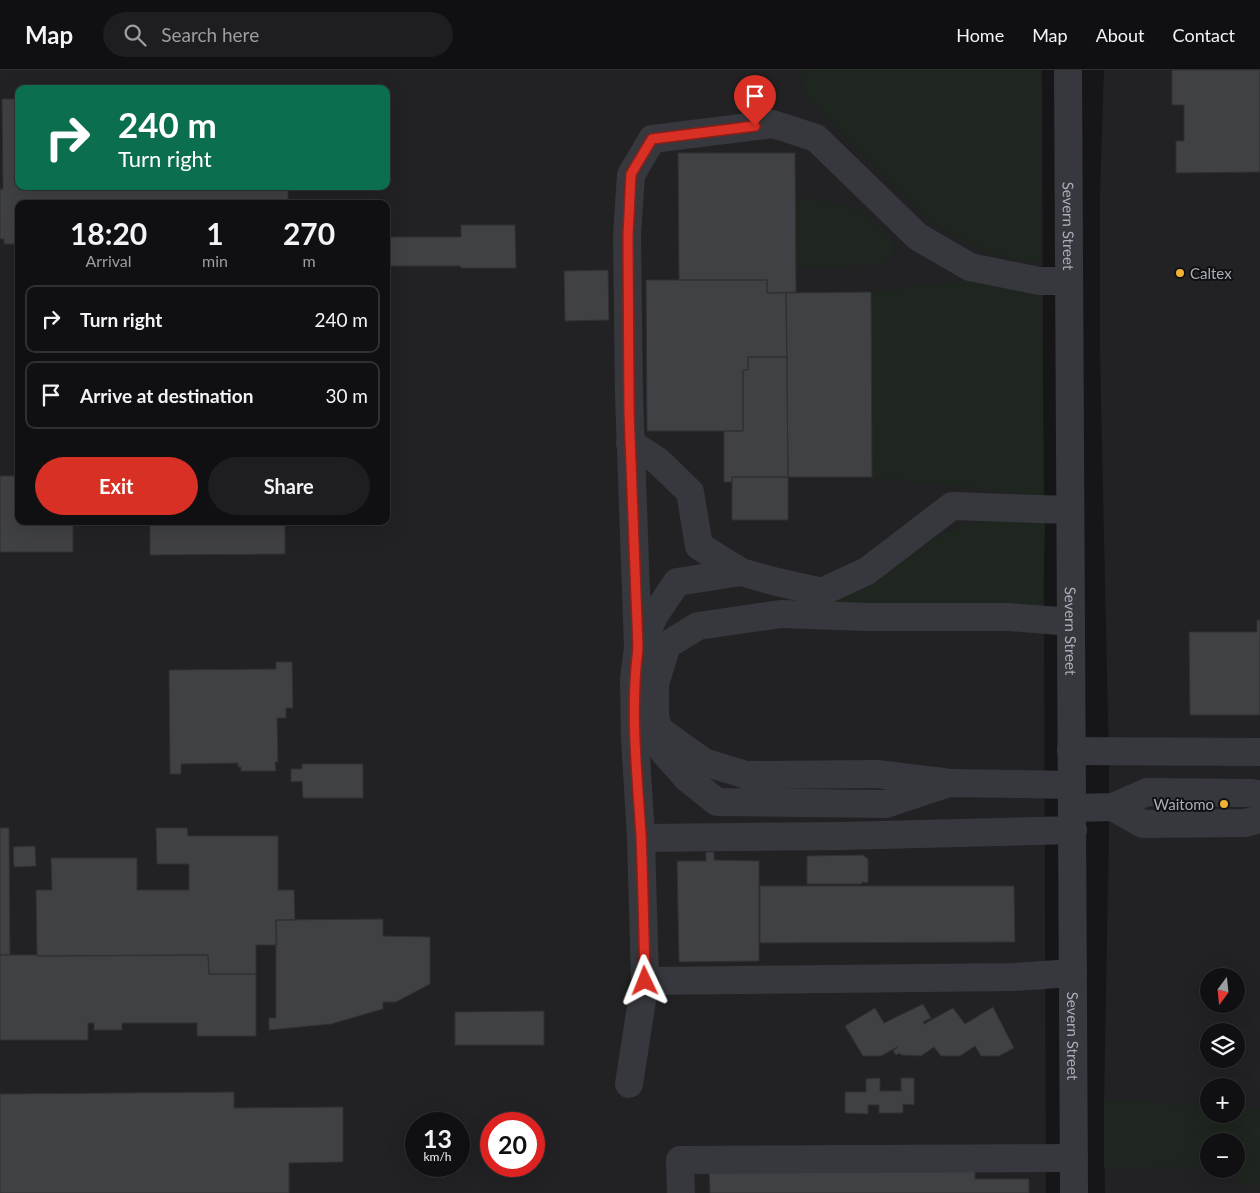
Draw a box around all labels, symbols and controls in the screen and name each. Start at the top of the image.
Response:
search box [103,12,453,57]
text: Map [25,20,73,49]
icon: search [121,21,149,49]
text: Search here [161,23,259,46]
text: Home [956,24,1004,46]
text: Map [1032,24,1068,46]
text: About [1096,24,1145,46]
text: Contact [1173,24,1235,46]
pin [734,75,776,126]
icon: arrive [741,82,769,110]
text: 240 m [118,103,217,145]
icon: right [35,105,100,170]
text: Turn right [118,145,212,172]
street label: Severn Street [1060,182,1078,271]
text: 18:20 [70,215,147,251]
text: 1 [206,215,224,251]
text: 270 [283,215,335,251]
text: Arrival [85,251,132,270]
text: min [202,251,228,270]
text: m [302,251,316,270]
place label: Caltex [1190,264,1232,282]
marker: Caltex [1174,267,1186,279]
icon: right [37,305,65,333]
text: Turn right [80,308,162,331]
text: 240 m [314,308,368,331]
icon: arrive [37,381,65,409]
text: Arrive at destination [80,384,253,407]
text: 30 m [325,384,368,407]
button: Exit [35,457,198,515]
button: Share [208,457,370,515]
street label: Severn Street [1062,587,1080,676]
place label: Waitomo [1154,795,1214,813]
marker: Waitomo [1218,798,1230,810]
position arrow [618,954,670,1006]
north arrow [1200,968,1245,1012]
map controls [1200,968,1245,1178]
street label: Severn Street [1064,992,1082,1081]
button: layers [1200,1023,1245,1068]
button: + [1200,1078,1245,1123]
speed limit sign: 20 [480,1112,545,1177]
text: 13 [423,1123,452,1153]
button: − [1200,1133,1245,1178]
text: km/h [423,1149,452,1164]

